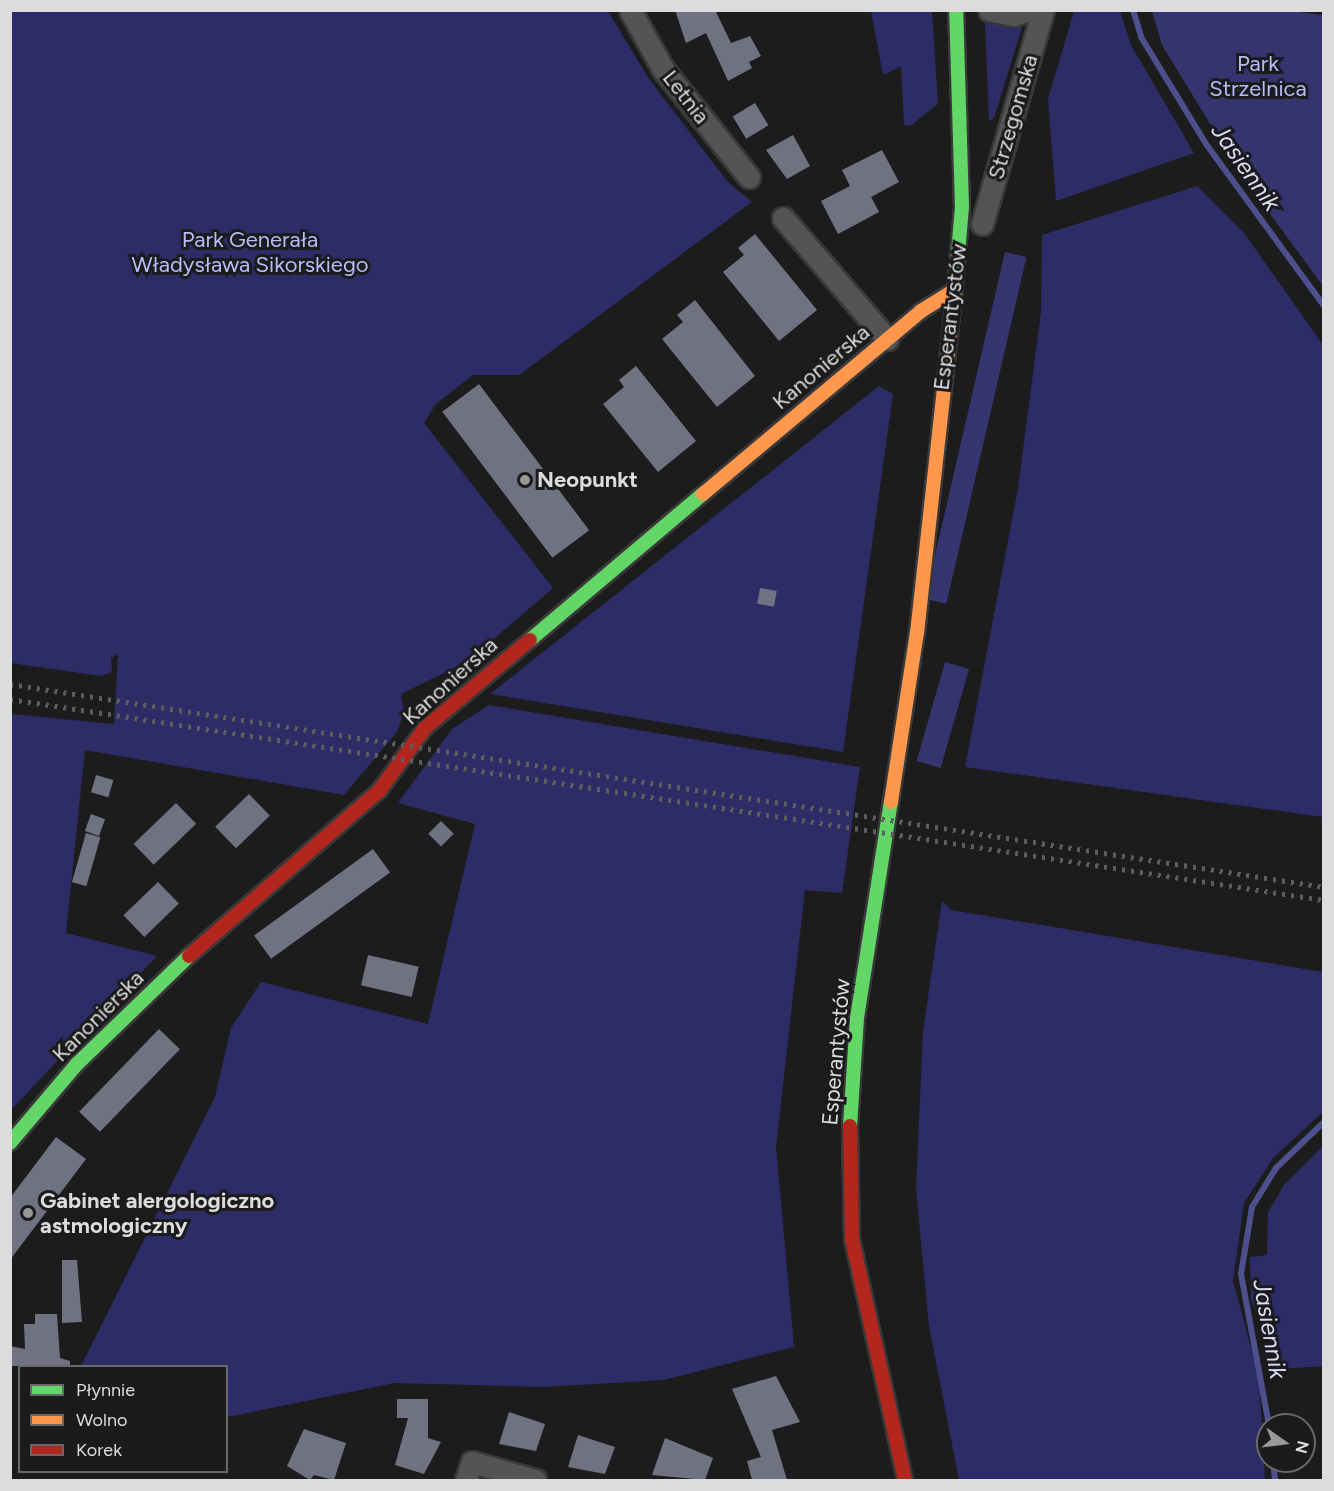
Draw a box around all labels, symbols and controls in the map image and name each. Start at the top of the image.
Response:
park label: Park Strzelnica [1209,50,1307,101]
street label: Strzegomska [983,52,1043,182]
street label: Letnia [657,65,715,129]
water label: Jasiennik [1205,118,1287,216]
park label: Park Generała Władysława Sikorskiego [131,226,369,278]
street label: Esperantystów [928,242,972,392]
street label: Kanonierska [767,319,875,415]
place label: Neopunkt [537,467,638,493]
marker: Neopunkt [518,473,532,487]
street label: Kanonierska [397,632,503,730]
street label: Kanonierska [47,965,149,1067]
street label: Esperantystów [816,977,856,1127]
place label: Gabinet alergologiczno astmologiczny [40,1187,274,1238]
marker: Gabinet alergologiczno astmologiczny [21,1206,35,1220]
water label: Jasiennik [1247,1277,1293,1381]
legend [18,1365,228,1473]
text: Płynnie [76,1379,135,1401]
text: Wolno [76,1409,127,1431]
north arrow [1256,1413,1316,1473]
text: Korek [76,1439,122,1461]
text: N [1291,1439,1313,1455]

